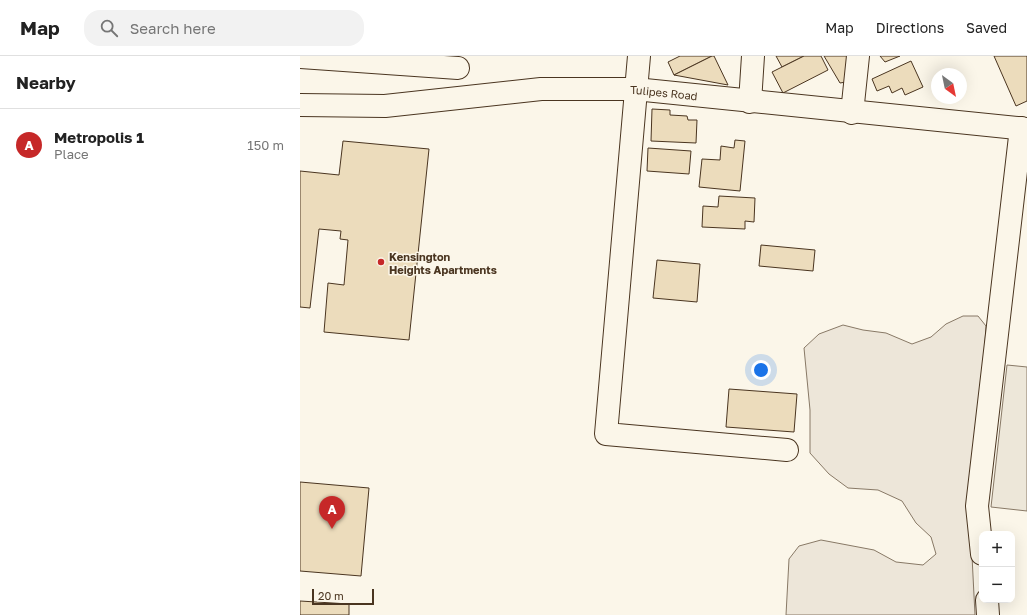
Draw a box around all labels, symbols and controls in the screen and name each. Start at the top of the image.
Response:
search box [84,10,364,46]
text: Map [20,16,60,39]
icon: search [98,17,120,39]
text: Search here [130,19,216,37]
text: Map [825,19,854,36]
text: Directions [876,19,944,36]
text: Saved [966,19,1007,36]
north arrow [931,68,967,104]
text: Nearby [16,72,76,93]
street label: Tulipes Road [630,83,698,102]
text: Metropolis 1 [54,128,144,146]
text: A [24,137,34,153]
text: 150 m [247,137,284,153]
text: Place [54,146,89,162]
place label: Kensington Heights Apartments [389,250,497,276]
marker: Kensington Heights Apartments [376,257,386,267]
your location [751,360,771,380]
pin: A [319,496,345,529]
map controls [979,531,1015,603]
button: + [979,531,1015,567]
button: − [979,567,1015,603]
scale bar [312,587,374,606]
text: 20 m [318,589,344,602]

